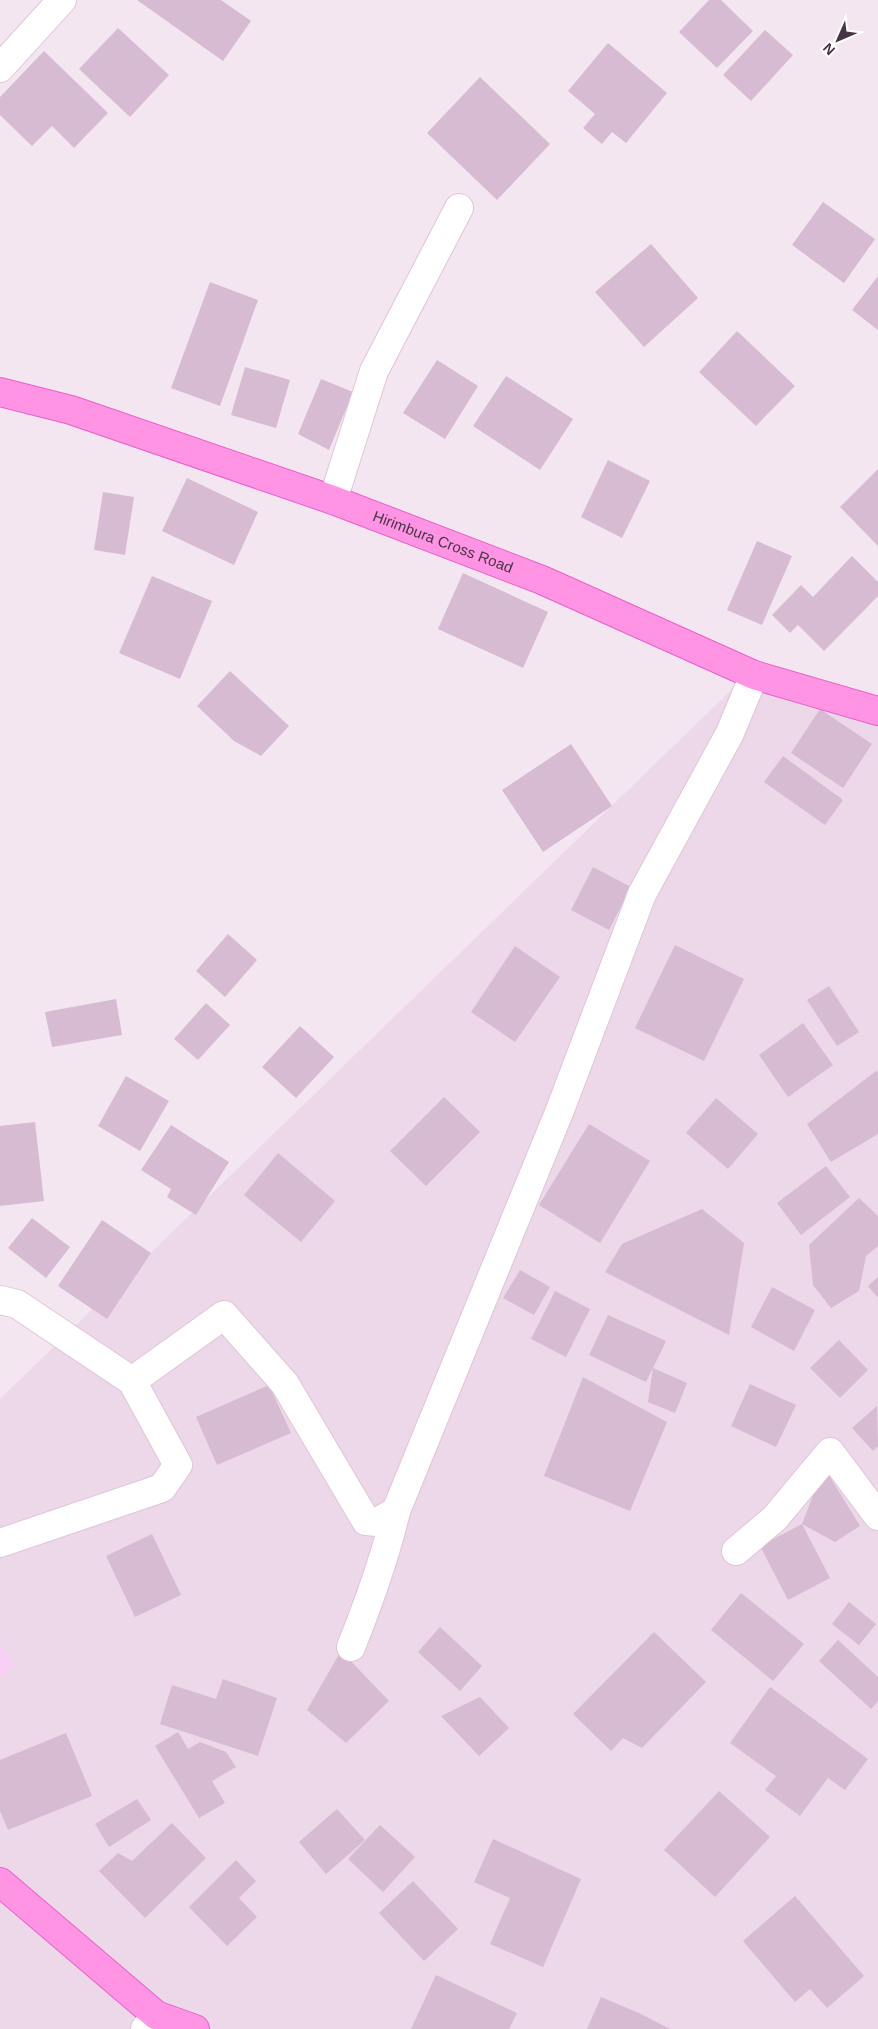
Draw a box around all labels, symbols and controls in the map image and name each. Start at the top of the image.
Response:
north arrow [813,15,863,65]
text: N [820,40,838,58]
street label: Hirimbura Cross Road [371,507,515,576]

